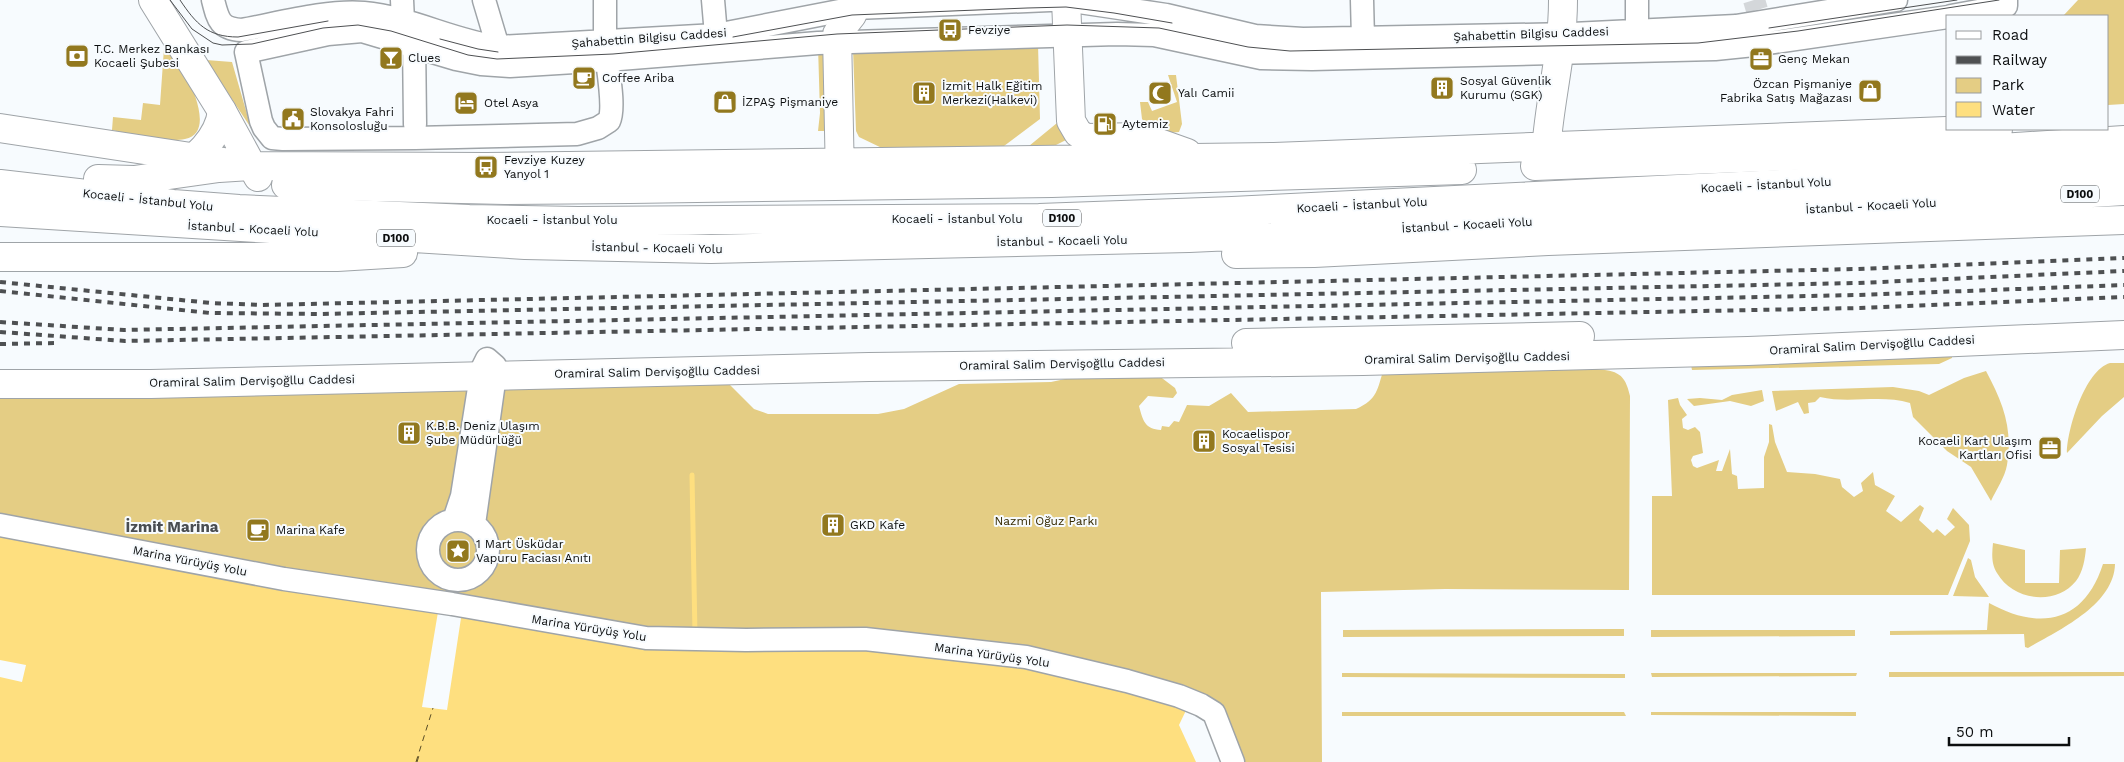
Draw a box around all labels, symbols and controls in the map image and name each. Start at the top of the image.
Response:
legend [1946,15,2109,130]
bus stop icon: Fevziye [937,17,963,43]
place label: Fevziye [968,23,1010,37]
street label: Şahabettin Bilgisu Caddesi [1453,24,1609,44]
street label: Şahabettin Bilgisu Caddesi [571,26,727,50]
text: Road [1992,26,2029,44]
place label: T.C. Merkez Bankası Kocaeli Şubesi [94,42,209,70]
bank icon: T.C. Merkez Bankası Kocaeli Şubesi [64,43,90,69]
bar icon: Clues [378,45,404,71]
office icon: Genç Mekan [1748,46,1774,72]
place label: Clues [408,51,441,65]
text: Railway [1992,51,2047,69]
place label: Genç Mekan [1778,52,1850,66]
cafe icon: Coffee Ariba [571,65,597,91]
place label: Coffee Ariba [602,71,675,85]
place label: Sosyal Güvenlik Kurumu (SGK) [1460,74,1552,102]
building icon: Sosyal Güvenlik Kurumu (SGK) [1429,75,1455,101]
text: Park [1992,76,2025,94]
place label: Özcan Pişmaniye Fabrika Satış Mağazası [1720,77,1852,105]
shop icon: Özcan Pişmaniye Fabrika Satış Mağazası [1857,78,1883,104]
place label: İzmit Halk Eğitim Merkezi(Halkevi) [942,79,1042,107]
building icon: İzmit Halk Eğitim Merkezi(Halkevi) [911,80,937,106]
mosque icon: Yalı Camii [1147,80,1173,106]
place label: Yalı Camii [1178,86,1234,100]
shop icon: İZPAŞ Pişmaniye [712,89,738,115]
hotel icon: Otel Asya [453,90,479,116]
place label: İZPAŞ Pişmaniye [742,95,838,109]
place label: Otel Asya [484,96,539,110]
text: Water [1992,101,2035,119]
place label: Slovakya Fahri Konsolosluğu [310,105,394,133]
public building icon: Slovakya Fahri Konsolosluğu [280,106,306,132]
fuel station icon: Aytemiz [1092,111,1118,137]
place label: Aytemiz [1122,117,1169,131]
place label: Fevziye Kuzey Yanyol 1 [504,153,585,181]
bus stop icon: Fevziye Kuzey Yanyol 1 [473,154,499,180]
street label: Kocaeli - İstanbul Yolu [1700,175,1832,195]
road number: D100 [2061,185,2099,202]
street label: Kocaeli - İstanbul Yolu [82,186,214,214]
street label: Kocaeli - İstanbul Yolu [1296,195,1428,215]
street label: İstanbul - Kocaeli Yolu [1805,196,1937,216]
road number: D100 [1043,210,1081,227]
street label: Kocaeli - İstanbul Yolu [891,212,1023,226]
street label: Kocaeli - İstanbul Yolu [486,213,618,227]
street label: İstanbul - Kocaeli Yolu [1401,215,1533,235]
street label: İstanbul - Kocaeli Yolu [187,219,319,239]
road number: D100 [377,230,415,247]
street label: İstanbul - Kocaeli Yolu [996,233,1128,249]
street label: İstanbul - Kocaeli Yolu [591,240,723,256]
street label: Oramiral Salim Dervişoğllu Caddesi [1769,333,1975,357]
street label: Oramiral Salim Dervişoğllu Caddesi [1364,349,1570,367]
street label: Oramiral Salim Dervişoğllu Caddesi [959,355,1165,373]
street label: Oramiral Salim Dervişoğllu Caddesi [554,363,760,381]
street label: Oramiral Salim Dervişoğllu Caddesi [149,372,355,390]
place label: K.B.B. Deniz Ulaşım Şube Müdürlüğü [426,419,540,447]
building icon: K.B.B. Deniz Ulaşım Şube Müdürlüğü [396,420,422,446]
place label: Kocaelispor Sosyal Tesisi [1222,427,1295,455]
building icon: Kocaelispor Sosyal Tesisi [1191,428,1217,454]
place label: Kocaeli Kart Ulaşım Kartları Ofisi [1918,434,2032,462]
office icon: Kocaeli Kart Ulaşım Kartları Ofisi [2037,435,2063,461]
building icon: GKD Kafe [820,512,846,538]
park label: Nazmi Oğuz Parkı [995,514,1097,528]
cafe icon: Marina Kafe [245,517,271,543]
district label: İzmit Marina [126,518,219,536]
place label: GKD Kafe [850,518,905,532]
place label: Marina Kafe [276,523,345,537]
place label: 1 Mart Üsküdar Vapuru Faciası Anıtı [476,537,591,565]
place icon: 1 Mart Üsküdar Vapuru Faciası Anıtı [445,538,471,564]
street label: Marina Yürüyüş Yolu [132,543,248,579]
street label: Marina Yürüyüş Yolu [530,612,648,644]
street label: Marina Yürüyüş Yolu [933,640,1051,670]
scale bar [1949,714,2069,746]
text: 50 m [1956,723,1993,741]

